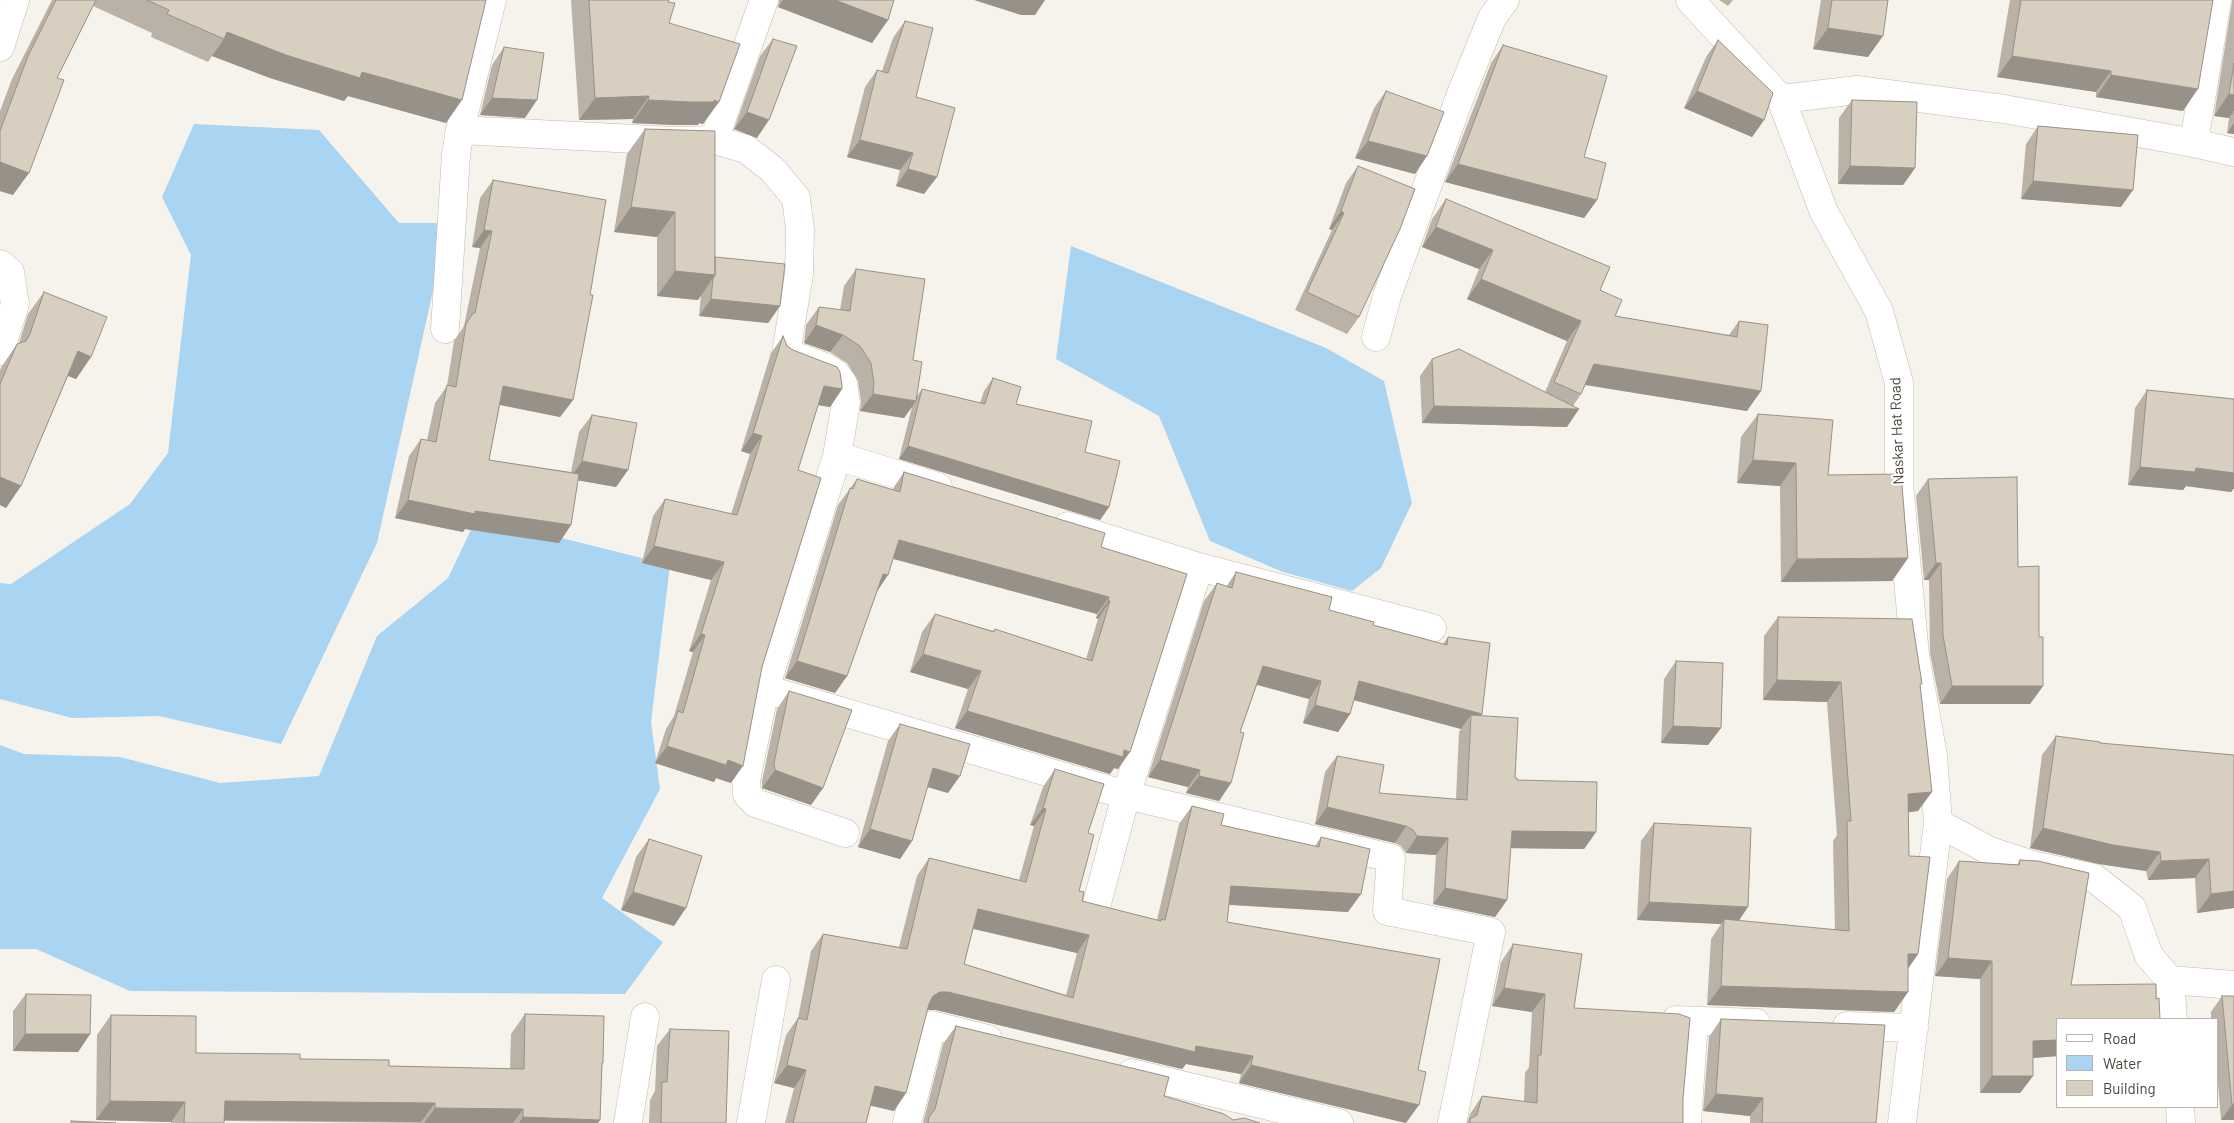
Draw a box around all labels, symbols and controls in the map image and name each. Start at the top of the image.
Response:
street label: Naskar Hat Road [1886,377,1908,485]
legend [2056,1018,2219,1108]
text: Road [2103,1029,2136,1047]
text: Water [2103,1054,2142,1072]
text: Building [2103,1079,2156,1097]

